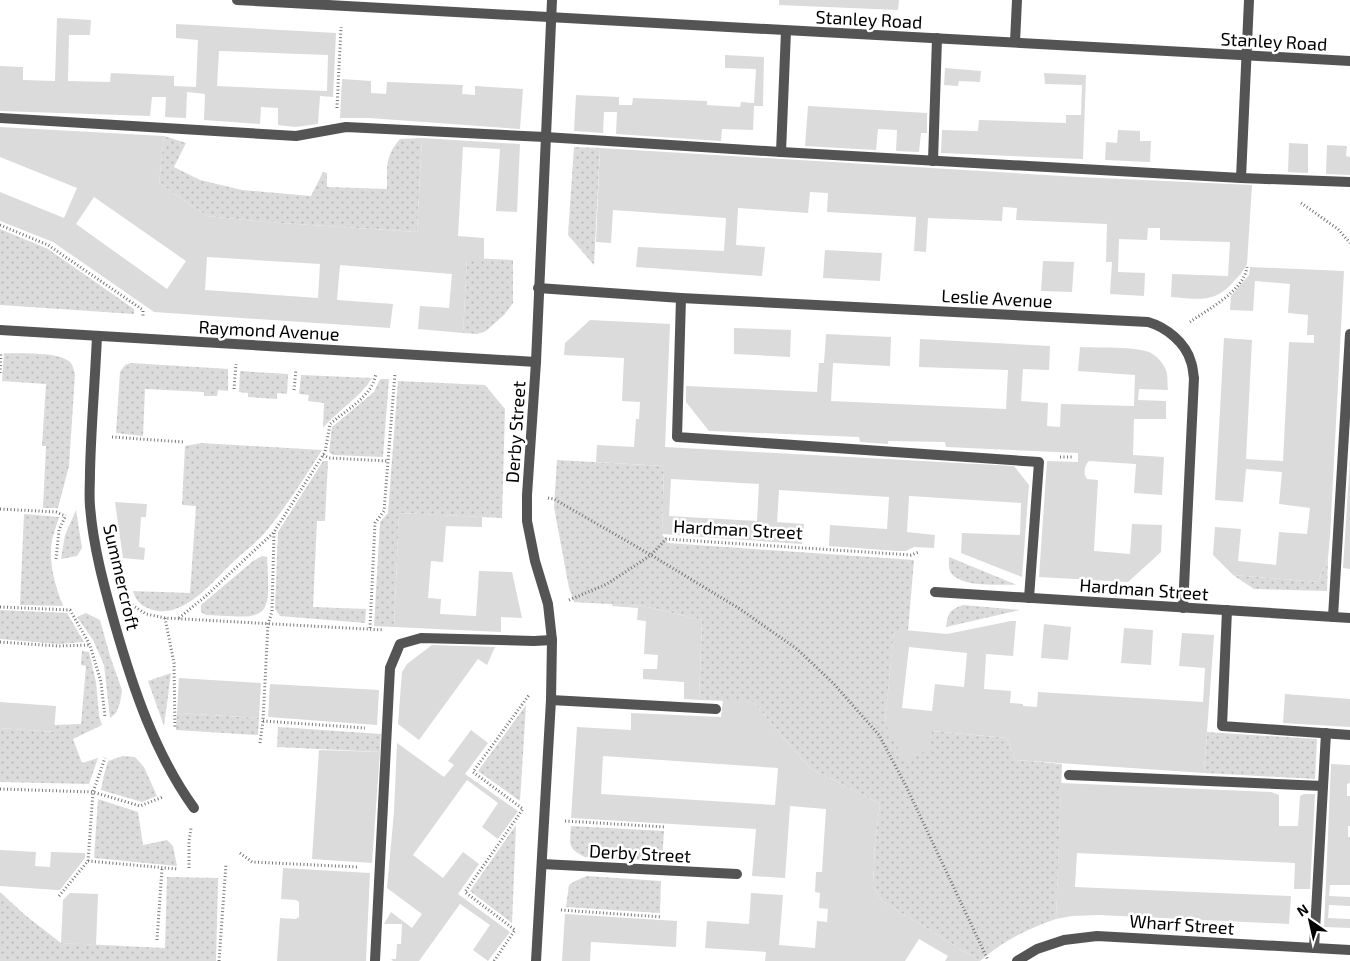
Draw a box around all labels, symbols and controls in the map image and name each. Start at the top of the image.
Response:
street label: Stanley Road [815,5,923,33]
street label: Stanley Road [1220,27,1328,55]
street label: Leslie Avenue [941,284,1053,312]
street label: Raymond Avenue [198,315,340,345]
street label: Derby Street [500,380,530,484]
street label: Hardman Street [673,515,803,543]
street label: Summercroft [99,522,145,632]
street label: Hardman Street [1079,574,1209,604]
street label: Derby Street [588,839,692,867]
north arrow [1285,896,1335,946]
text: N [1294,900,1311,920]
street label: Wharf Street [1129,909,1235,939]

